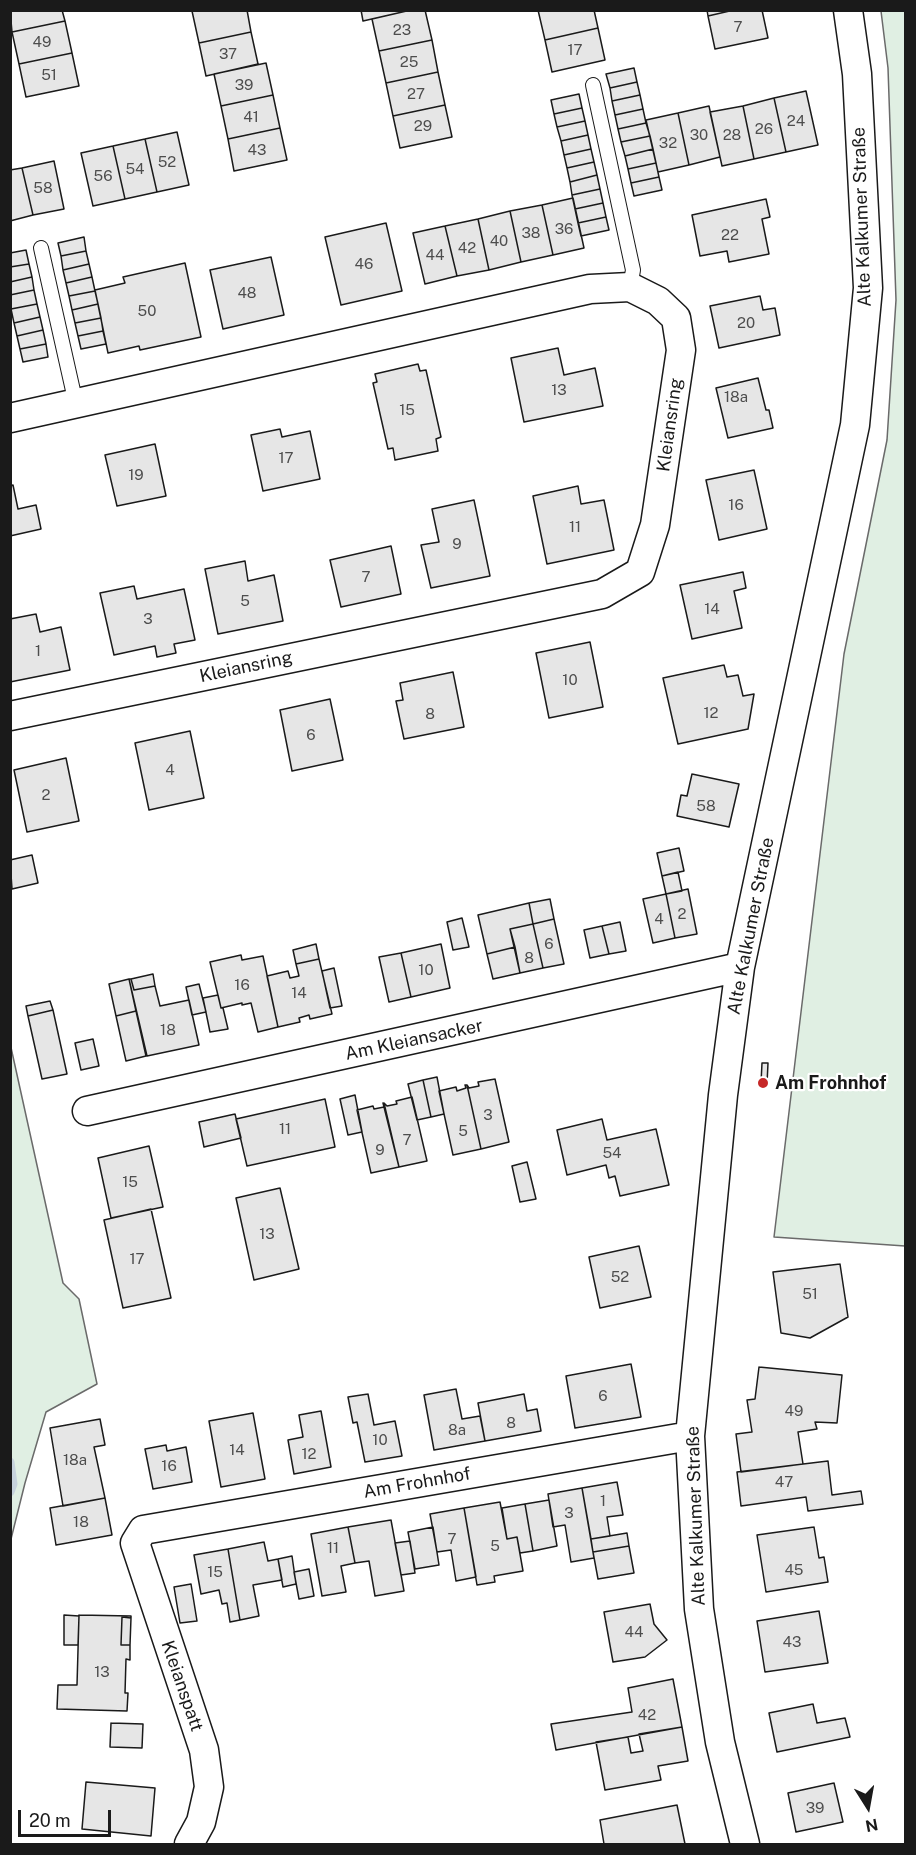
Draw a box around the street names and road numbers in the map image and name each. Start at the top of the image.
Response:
street label: Alte Kalkumer Straße [848,127,876,307]
street label: Kleiansring [653,377,687,473]
street label: Kleiansring [198,647,294,687]
street label: Alte Kalkumer Straße [723,836,779,1016]
street label: Am Kleiansacker [343,1015,485,1065]
street label: Alte Kalkumer Straße [682,1426,710,1606]
street label: Am Frohnhof [362,1463,472,1503]
street label: Kleianspatt [156,1638,208,1734]

